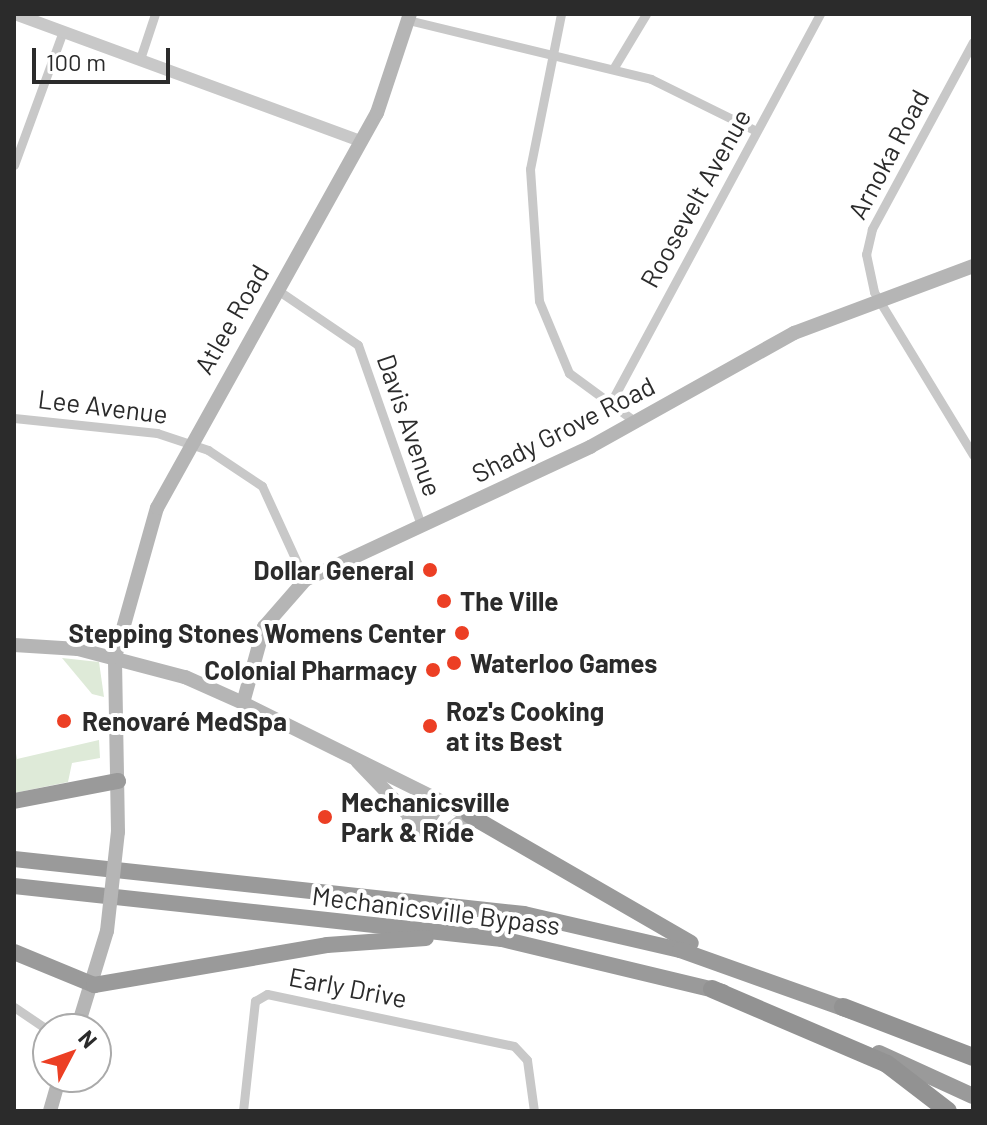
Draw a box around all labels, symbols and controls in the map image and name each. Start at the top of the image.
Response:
scale bar [36,32,174,82]
text: 100 m [46,47,106,76]
street label: Arnoka Road [841,84,935,224]
street label: Roosevelt Avenue [633,103,757,293]
street label: Atlee Road [187,259,275,379]
street label: Davis Avenue [371,350,449,500]
street label: Shady Grove Road [466,369,660,489]
street label: Lee Avenue [36,383,170,429]
place label: Dollar General [254,554,414,586]
marker: Dollar General [421,561,439,579]
place label: The Ville [460,585,558,617]
marker: The Ville [435,592,453,610]
place label: Stepping Stones Womens Center [69,617,446,649]
marker: Stepping Stones Womens Center [453,624,471,642]
place label: Waterloo Games [470,647,657,679]
place label: Colonial Pharmacy [204,654,417,686]
marker: Waterloo Games [445,654,463,672]
marker: Colonial Pharmacy [424,661,442,679]
place label: Roz's Cooking at its Best [446,695,604,756]
place label: Renovaré MedSpa [82,705,287,737]
marker: Renovaré MedSpa [53,710,75,732]
marker: Roz's Cooking at its Best [421,717,439,735]
place label: Mechanicsville Park & Ride [341,786,510,848]
marker: Mechanicsville Park & Ride [316,808,334,826]
street label: Mechanicsville Bypass [310,879,562,941]
street label: Early Drive [286,960,410,1014]
north arrow [32,1013,112,1093]
text: N [74,1025,103,1053]

